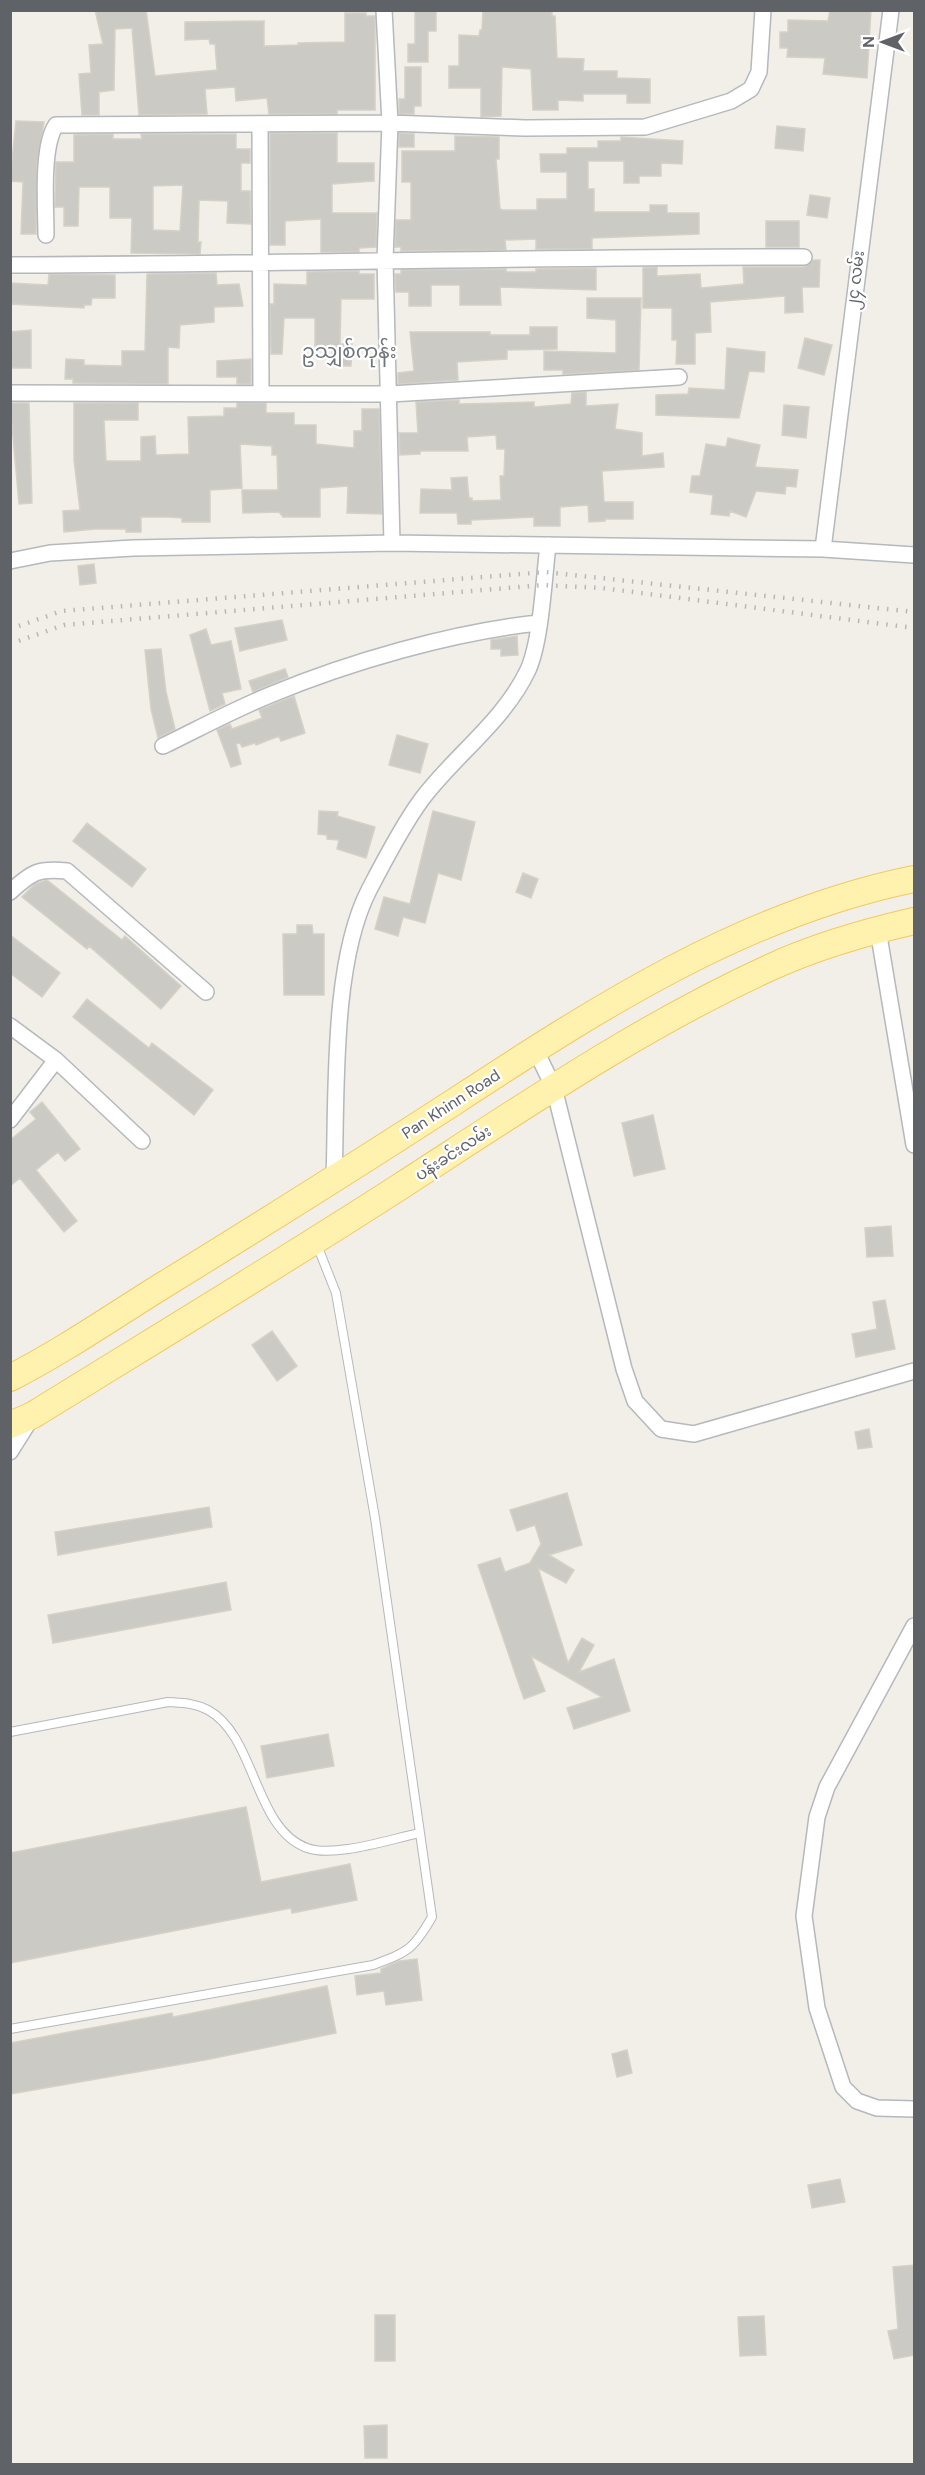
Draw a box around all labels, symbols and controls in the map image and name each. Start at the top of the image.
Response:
north arrow [853,12,913,72]
text: N [858,36,879,48]
street label: ၂၄ လမ်း [840,249,872,311]
district label: ဥသျှစ်ကုန်း [301,337,397,368]
street label: Pan Khinn Road [398,1064,504,1144]
street label: ပန်းခင်းလမ်း [410,1120,497,1188]

